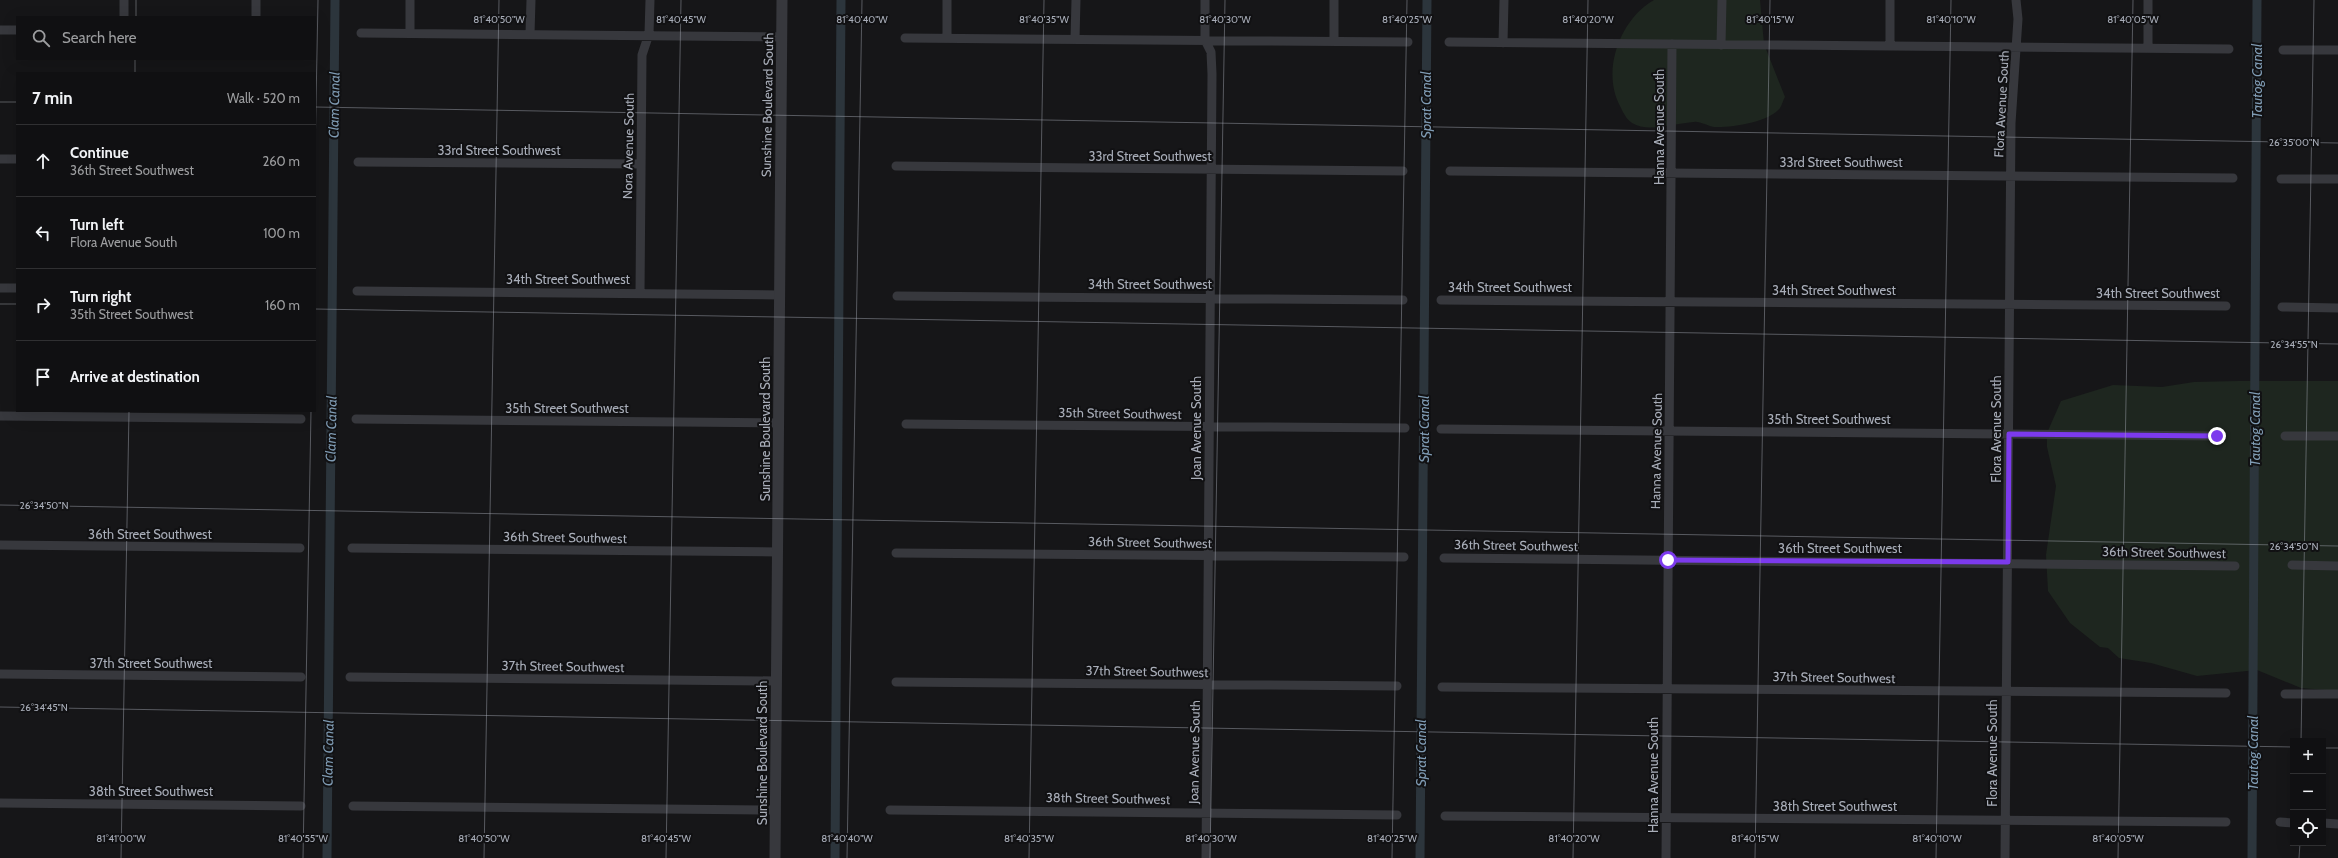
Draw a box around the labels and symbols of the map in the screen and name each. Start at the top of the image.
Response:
text: 81°40'50"W [473,13,525,26]
text: 81°40'45"W [656,13,707,26]
text: 81°40'40"W [836,13,888,26]
text: 81°40'35"W [1019,13,1070,26]
text: 81°40'30"W [1199,13,1251,26]
text: 81°40'25"W [1382,13,1432,26]
text: 81°40'20"W [1562,13,1614,26]
text: 81°40'15"W [1746,13,1794,26]
text: 81°40'10"W [1926,13,1976,26]
text: 81°40'05"W [2107,13,2159,26]
street label: Sunshine Boulevard South [758,33,776,177]
water label: Tautog Canal [2248,43,2266,118]
street label: Flora Avenue South [1990,50,2012,158]
street label: Hanna Avenue South [1651,69,1667,185]
water label: Clam Canal [324,71,344,138]
water label: Sprat Canal [1417,71,1435,139]
street label: Nora Avenue South [619,93,637,199]
text: 26°35'00"N [2269,136,2319,149]
street label: 33rd Street Southwest [437,142,561,158]
street label: 33rd Street Southwest [1088,148,1212,164]
street label: 33rd Street Southwest [1779,154,1903,170]
street label: 34th Street Southwest [506,271,631,287]
street label: 34th Street Southwest [1088,276,1213,292]
street label: 34th Street Southwest [1448,279,1573,295]
street label: 34th Street Southwest [1772,282,1897,298]
street label: 34th Street Southwest [2096,285,2221,301]
text: 26°34'55"N [2270,338,2318,351]
street label: Sunshine Boulevard South [757,357,773,501]
street label: Flora Avenue South [1988,375,2004,483]
street label: Joan Avenue South [1188,376,1204,481]
water label: Tautog Canal [2246,391,2264,466]
street label: Hanna Avenue South [1647,393,1665,509]
water label: Clam Canal [321,395,341,462]
water label: Sprat Canal [1415,395,1433,463]
street label: 35th Street Southwest [505,400,629,416]
street label: 35th Street Southwest [1058,404,1182,422]
street label: 35th Street Southwest [1767,411,1891,427]
route end [2208,427,2226,445]
text: 26°34'50"N [19,499,69,512]
street label: 36th Street Southwest [88,526,212,542]
street label: 36th Street Southwest [503,528,628,546]
street label: 36th Street Southwest [1088,533,1213,551]
street label: 36th Street Southwest [1454,536,1579,554]
street label: 36th Street Southwest [1778,540,1902,556]
text: 26°34'50"N [2269,540,2319,553]
street label: 36th Street Southwest [2102,543,2227,561]
route start [1659,551,1677,569]
street label: 37th Street Southwest [90,655,213,671]
street label: 37th Street Southwest [501,657,625,675]
street label: 37th Street Southwest [1085,662,1209,680]
street label: 37th Street Southwest [1772,668,1896,686]
street label: Sunshine Boulevard South [754,681,770,825]
street label: Flora Avenue South [1984,699,2000,807]
street label: Joan Avenue South [1185,700,1203,805]
text: 26°34'45"N [20,701,68,714]
water label: Tautog Canal [2244,715,2262,790]
street label: Hanna Avenue South [1645,717,1661,833]
water label: Clam Canal [318,719,338,786]
water label: Sprat Canal [1412,719,1430,787]
street label: 38th Street Southwest [89,783,214,799]
street label: 38th Street Southwest [1046,789,1171,807]
street label: 38th Street Southwest [1773,798,1898,814]
text: 81°41'00"W [96,832,146,845]
text: 81°40'55"W [278,832,329,845]
text: 81°40'50"W [458,832,510,845]
text: 81°40'45"W [641,832,692,845]
text: 81°40'40"W [821,832,873,845]
text: 81°40'35"W [1004,832,1055,845]
text: 81°40'30"W [1185,832,1237,845]
text: 81°40'25"W [1367,832,1417,845]
text: 81°40'20"W [1548,832,1600,845]
text: 81°40'15"W [1731,832,1779,845]
text: 81°40'10"W [1912,832,1962,845]
text: 81°40'05"W [2092,832,2144,845]

